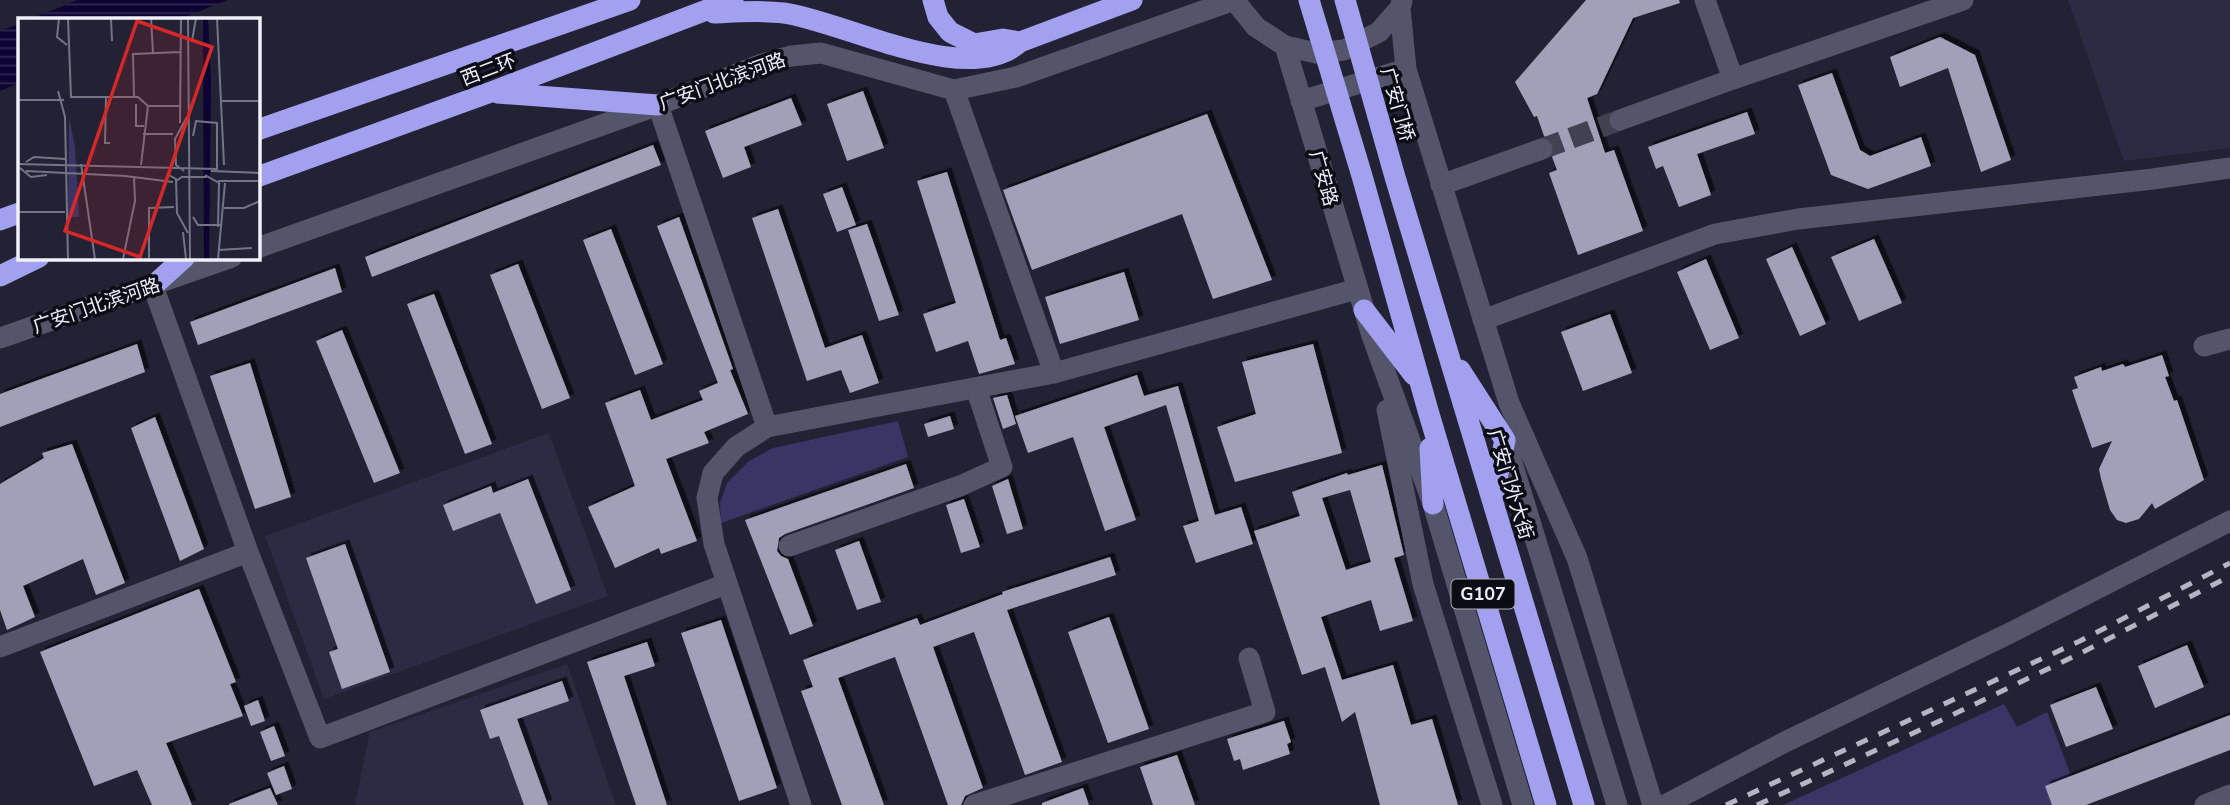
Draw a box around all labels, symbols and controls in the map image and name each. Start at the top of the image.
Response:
inset map [18,18,259,259]
street label: 广安门北滨河路 [655,47,789,117]
street label: 西二环 [457,48,520,92]
street label: 广安门桥 [1374,64,1420,144]
street label: 广安路 [1303,147,1343,209]
street label: 广安门北滨河路 [29,272,163,340]
street label: 广安门外大街 [1481,426,1539,543]
road number: G107 [1452,580,1514,608]

